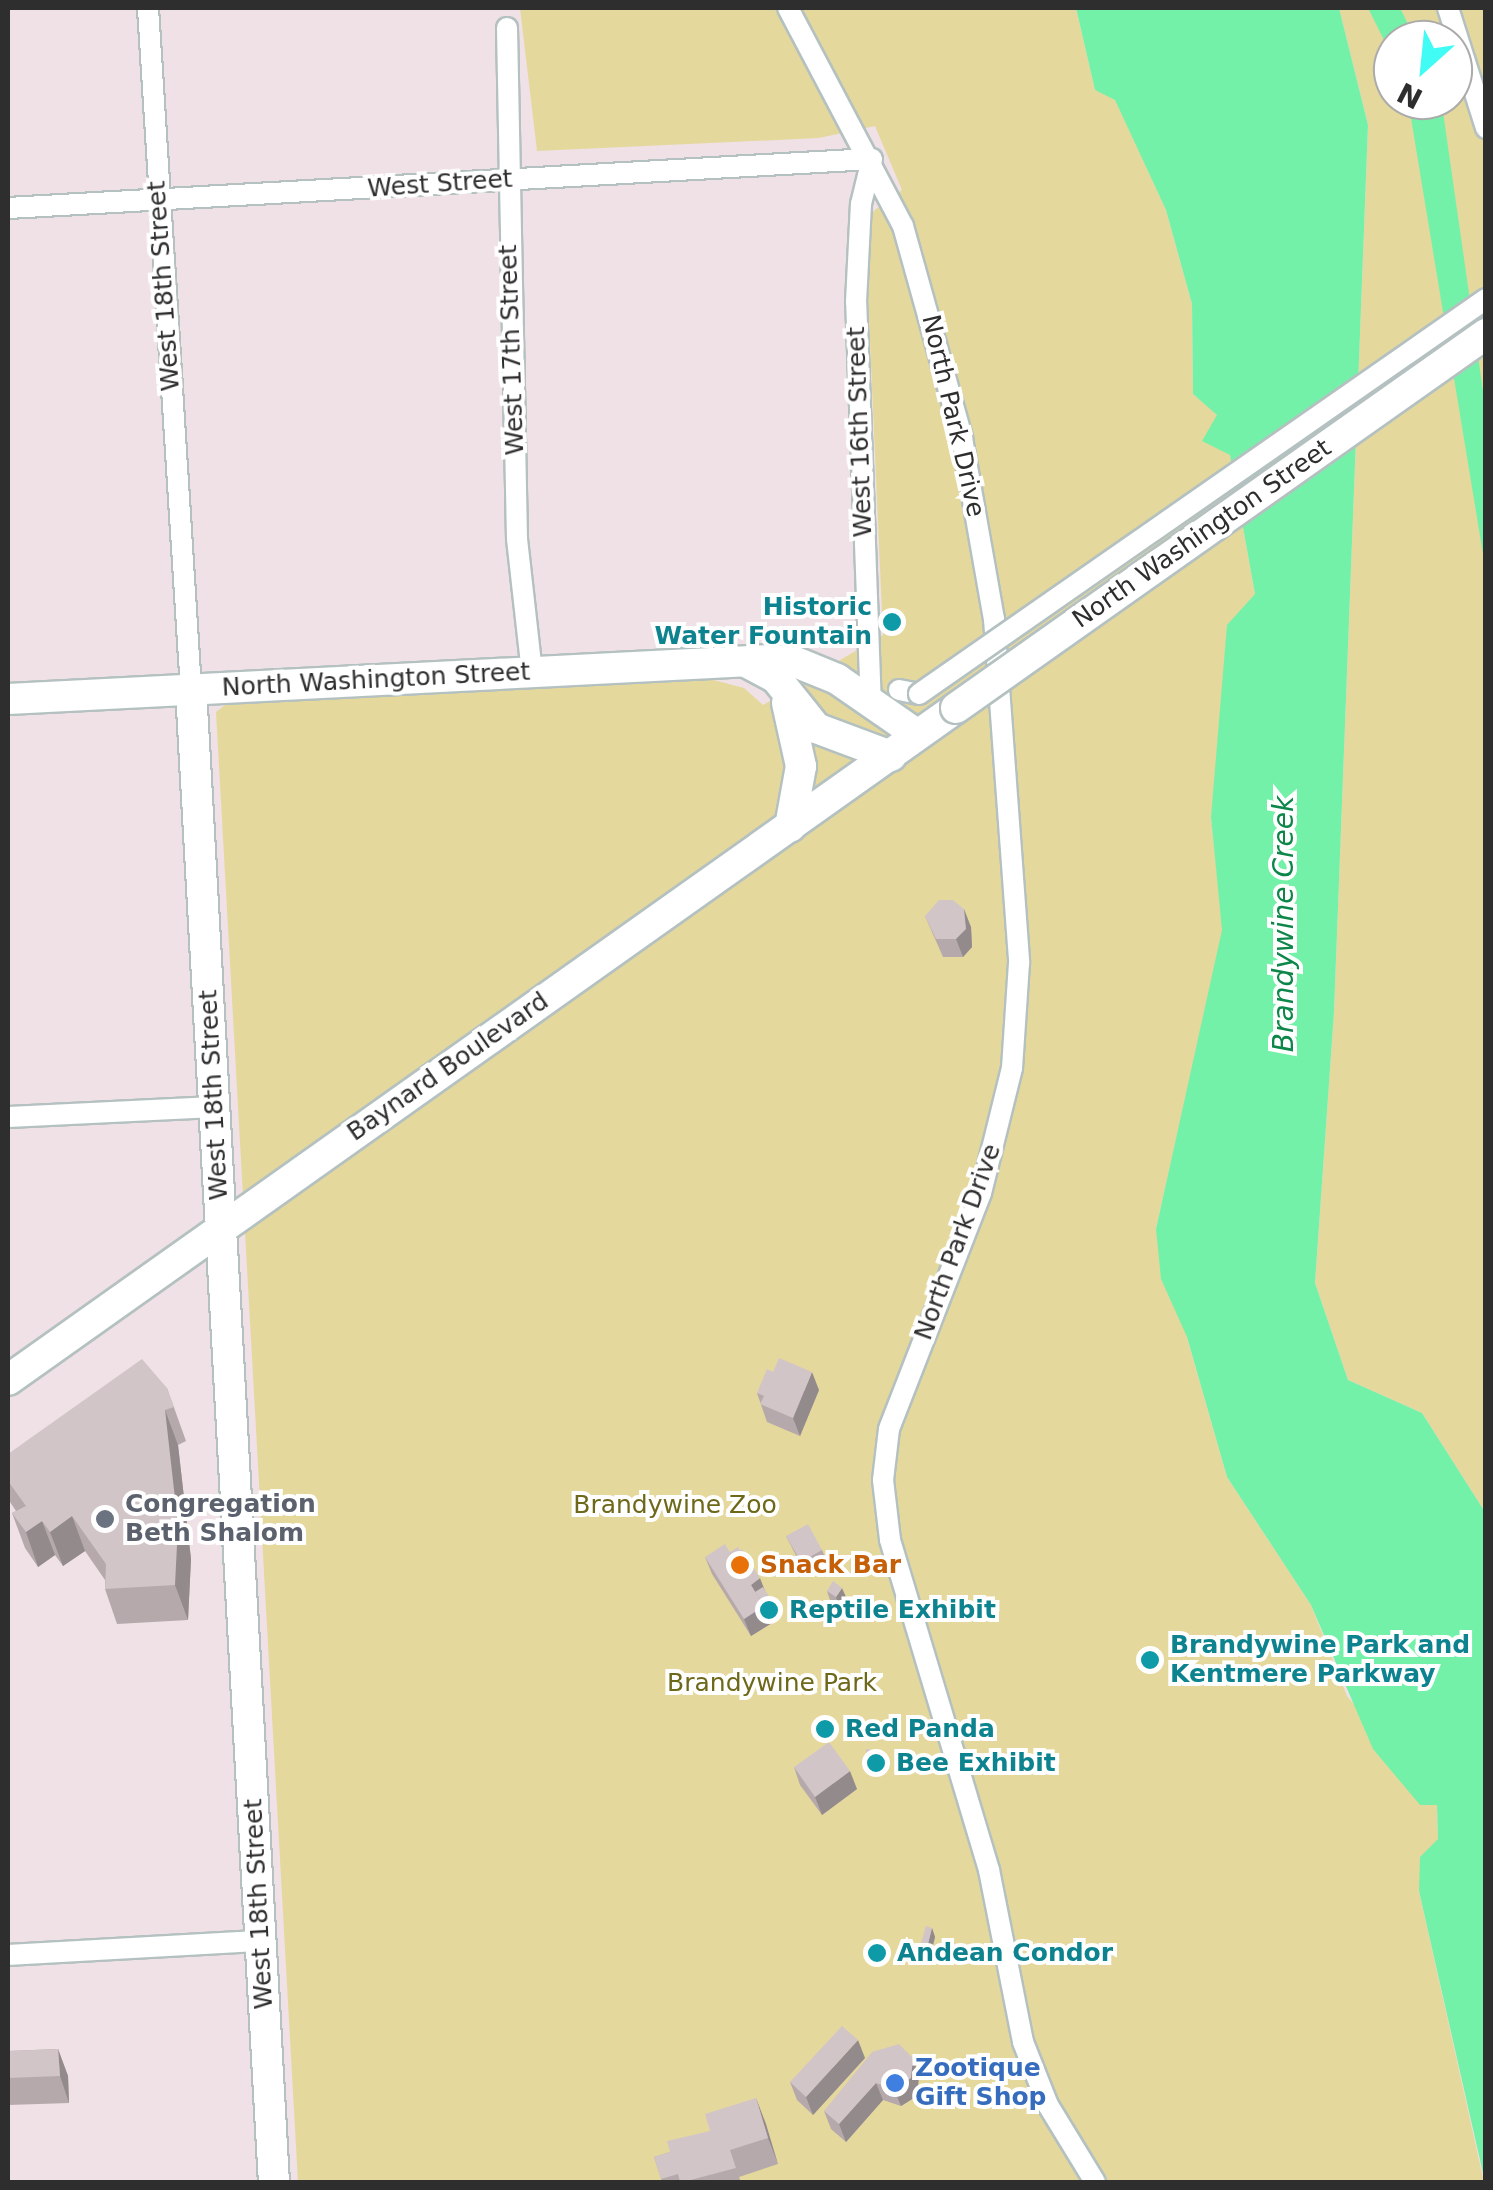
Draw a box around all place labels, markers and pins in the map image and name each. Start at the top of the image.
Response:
place label: Historic Water Fountain [654,593,872,652]
marker: Historic Water Fountain [881,611,903,633]
place label: Congregation Beth Shalom [125,1490,316,1549]
marker: Congregation Beth Shalom [94,1508,116,1530]
place label: Snack Bar [760,1550,901,1580]
marker: Snack Bar [729,1554,751,1576]
place label: Reptile Exhibit [789,1595,996,1625]
marker: Reptile Exhibit [758,1599,780,1621]
place label: Brandywine Park and Kentmere Parkway [1170,1631,1470,1690]
marker: Brandywine Park and Kentmere Parkway [1139,1649,1161,1671]
place label: Red Panda [845,1714,995,1744]
marker: Red Panda [814,1718,836,1740]
place label: Bee Exhibit [896,1748,1056,1778]
marker: Bee Exhibit [865,1752,887,1774]
place label: Andean Condor [897,1938,1113,1968]
marker: Andean Condor [866,1942,888,1964]
place label: Zootique Gift Shop [915,2054,1046,2113]
marker: Zootique Gift Shop [884,2072,906,2094]

